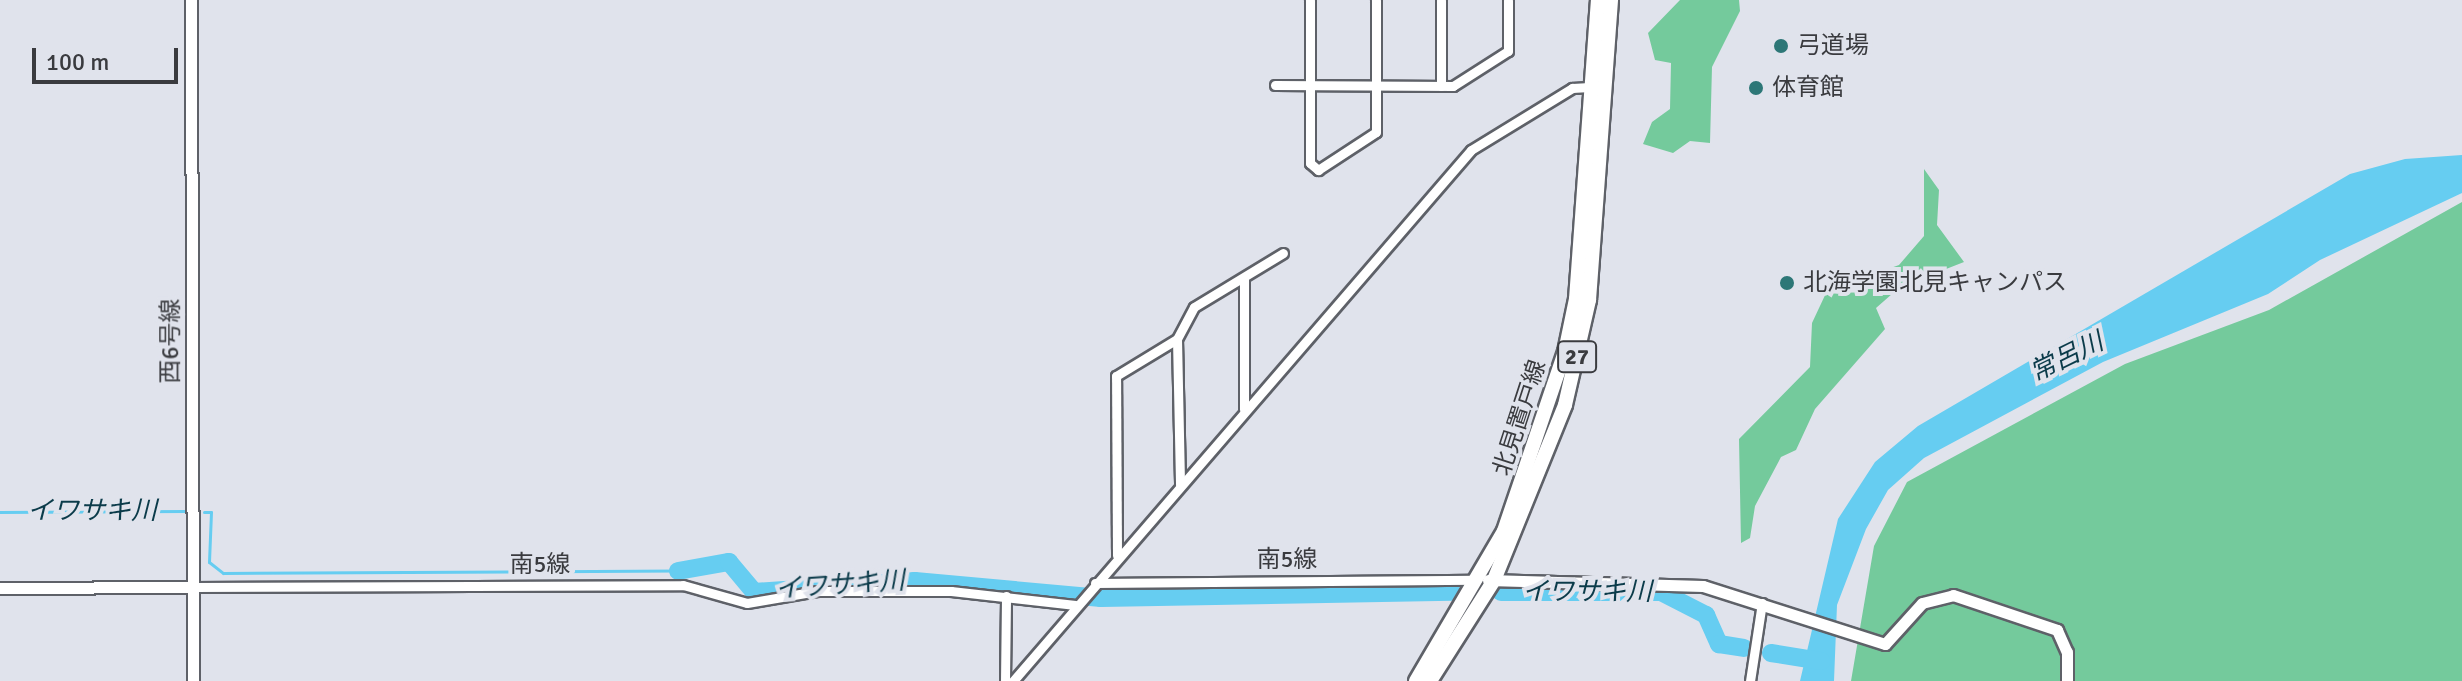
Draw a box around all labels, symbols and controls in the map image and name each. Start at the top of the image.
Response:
scale bar [36,32,182,82]
place label: 弓道場 [1797,32,1869,60]
marker: 弓道場 [1772,37,1790,55]
text: 100 m [46,47,109,77]
place label: 体育館 [1772,74,1844,102]
marker: 体育館 [1747,79,1765,97]
place label: 北海学園北見キャンパス [1803,269,2067,297]
marker: 北海学園北見キャンパス [1778,274,1796,292]
street label: 西6号線 [157,299,185,383]
water label: 常呂川 [2025,327,2109,389]
road number: 27 [1557,339,1597,375]
street label: 北見置戸線 [1488,356,1552,480]
water label: イワサキ川 [27,496,157,528]
street label: 南5線 [1257,546,1317,574]
street label: 南5線 [510,551,570,579]
water label: イワサキ川 [774,566,906,606]
water label: イワサキ川 [1522,577,1652,609]

